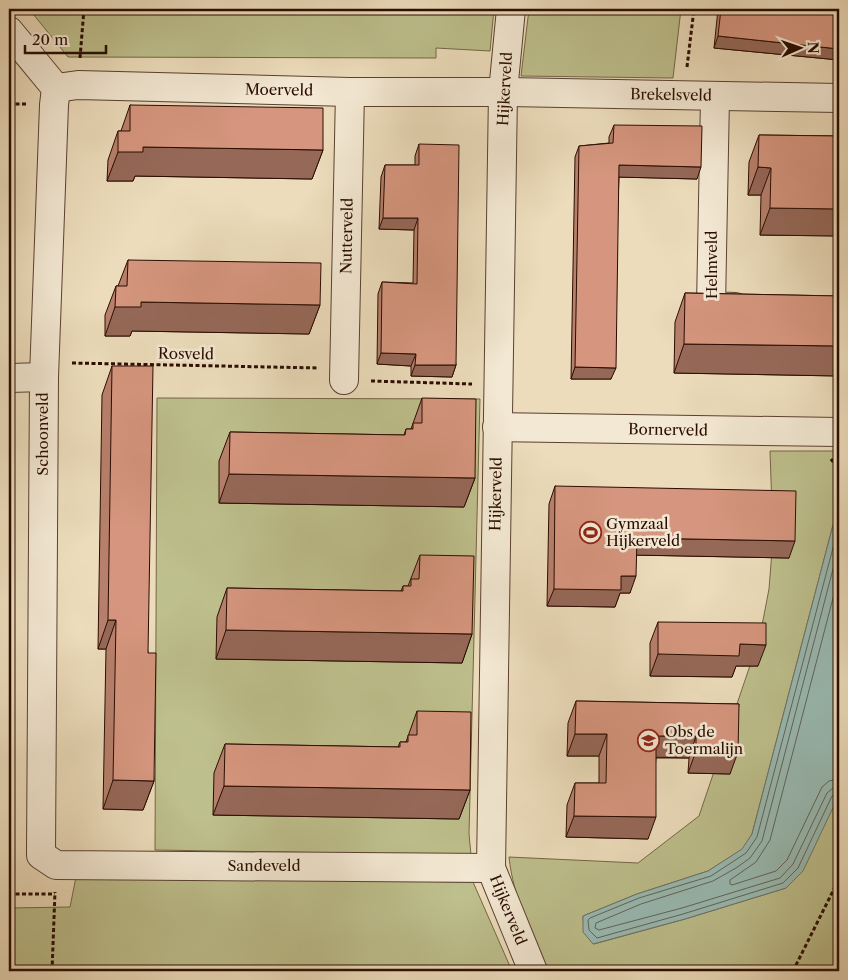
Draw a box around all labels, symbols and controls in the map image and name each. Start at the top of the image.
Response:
scale bar [25,22,106,54]
north arrow [776,22,826,72]
text: 20 m [32,30,68,49]
text: N [804,41,822,54]
street label: Hijkerveld [493,51,516,127]
street label: Moerveld [245,79,313,100]
street label: Brekelsveld [630,84,712,105]
street label: Nutterveld [336,198,357,274]
street label: Helmveld [702,231,721,299]
street label: Rosveld [158,344,214,363]
street label: Schoonveld [33,392,52,476]
street label: Bornerveld [628,419,708,440]
street label: Hijkerveld [485,457,506,531]
place label: Gymzaal Hijkerveld [606,514,680,550]
sports icon: Gymzaal Hijkerveld [578,521,602,545]
place label: Obs de Toermalijn [665,722,744,758]
school or university icon: Obs de Toermalijn [637,729,661,753]
street label: Sandeveld [227,856,301,875]
street label: Hijkerveld [486,872,531,948]

